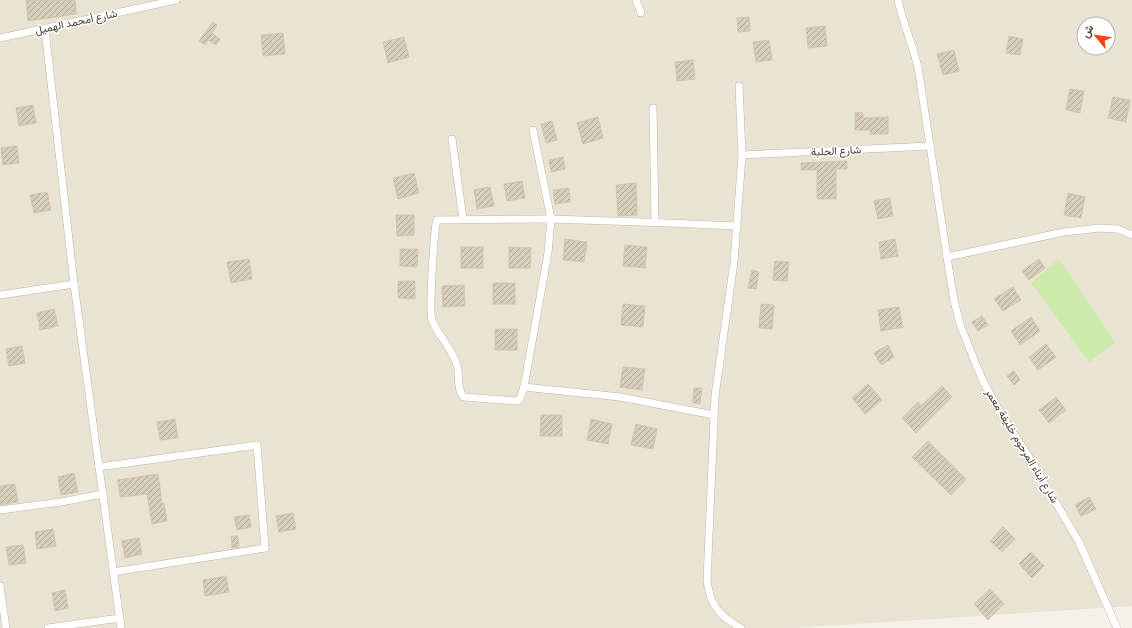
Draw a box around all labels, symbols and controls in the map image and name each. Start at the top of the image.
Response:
street label: شارع أمحمد الهميل [33,6,119,38]
north arrow [1076,16,1116,56]
text: ش [1078,22,1097,41]
street label: شارع الحلبة [810,142,862,160]
street label: شارع أبناء المرحوم خليفة معمر [981,385,1062,506]

